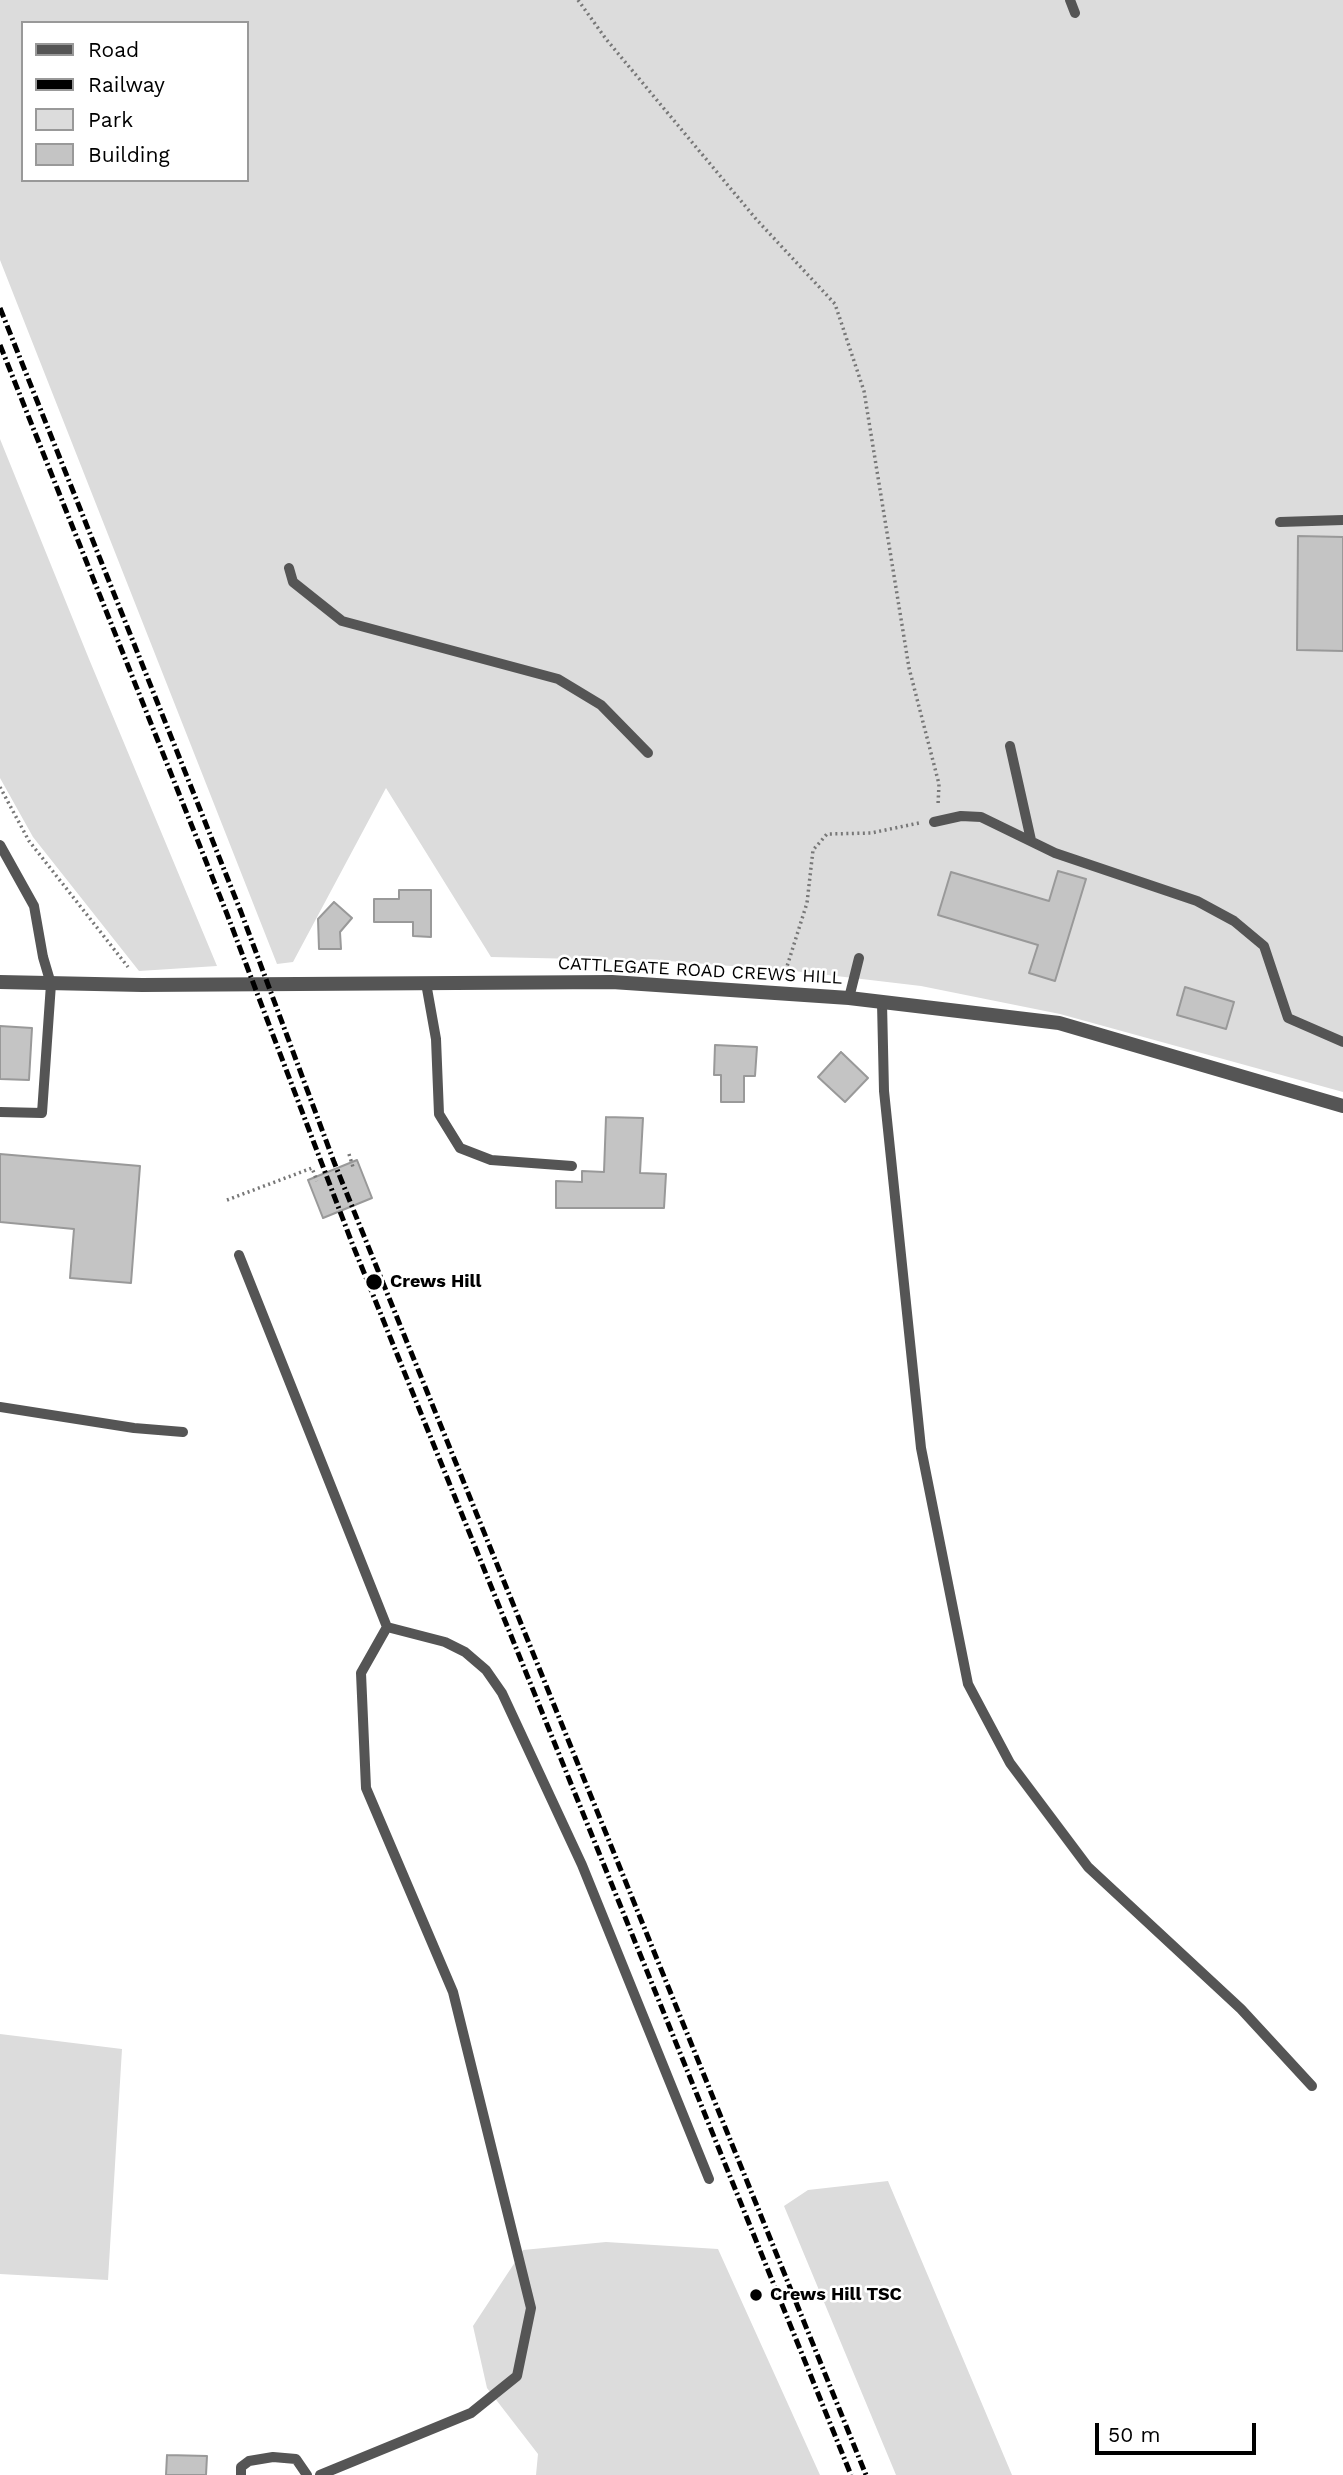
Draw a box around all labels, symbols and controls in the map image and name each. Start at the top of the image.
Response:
legend [21,21,248,182]
text: Road [88,37,139,62]
text: Railway [88,72,165,97]
text: Park [88,107,133,132]
text: Building [88,142,170,167]
street label: CATTLEGATE ROAD CREWS HILL [557,953,843,989]
place label: Crews Hill [390,1271,481,1293]
marker: Crews Hill [364,1272,384,1292]
place label: Crews Hill TSC [770,2284,902,2306]
marker: Crews Hill TSC [748,2287,764,2303]
scale bar [1098,2408,1259,2452]
text: 50 m [1108,2422,1160,2447]

